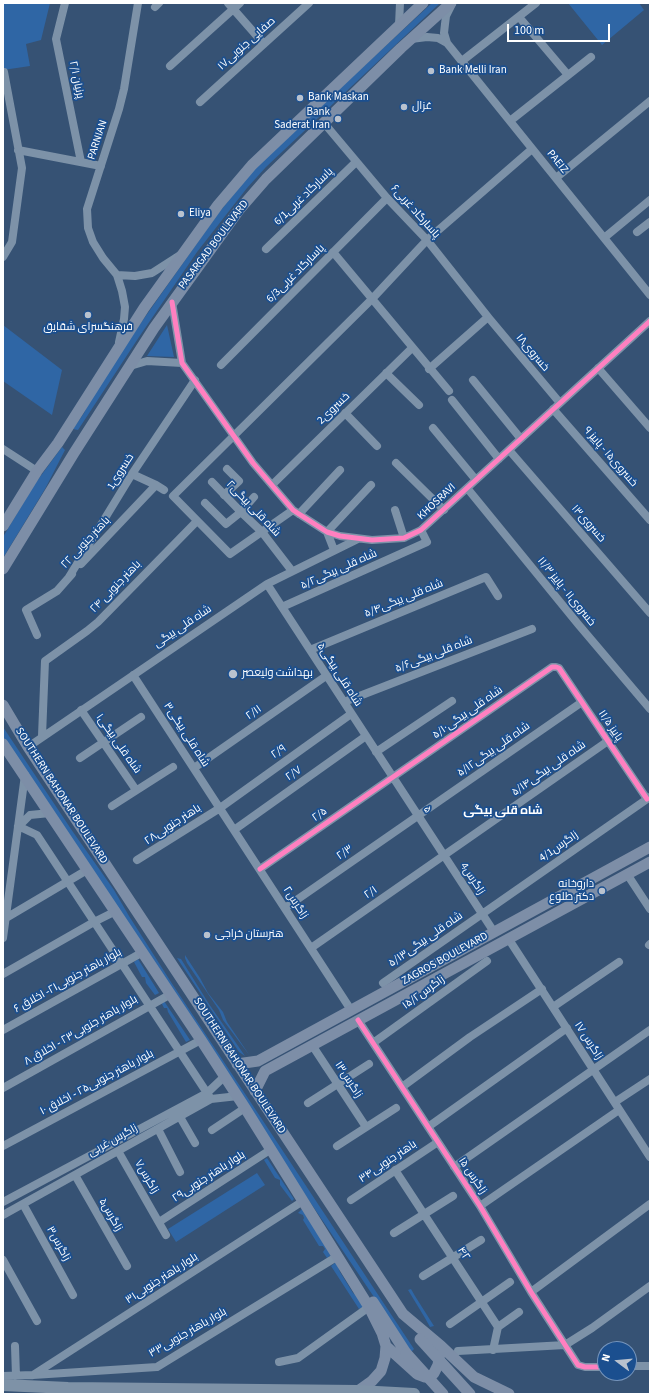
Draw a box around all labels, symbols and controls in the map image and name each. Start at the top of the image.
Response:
street label: صفایی جنوبی۱۷ [216,15,278,73]
scale bar [509,16,612,42]
text: 100 m [514,22,544,39]
street label: پرنیان ۲/۱ [66,60,86,100]
place label: Bank Melli Iran [439,64,507,78]
marker: Bank Melli Iran [426,66,436,76]
place label: Bank Maskan [308,91,369,105]
marker: Bank Maskan [295,93,305,103]
place label: غزال [412,100,432,114]
marker: غزال [399,102,409,112]
place label: Bank Saderat Iran [274,106,330,132]
marker: Bank Saderat Iran [333,114,343,124]
street label: PARNIAN [85,118,111,162]
street label: PAEIZ [544,148,570,176]
street label: پاسارگاد غربی6/1 [272,166,336,228]
street label: پاسارگاد غربی۶ [388,183,442,241]
street label: PASARGAD BOULEVARD [176,198,252,292]
place label: Eliya [189,207,211,221]
marker: Eliya [176,209,186,219]
street label: پاسارگاد غربی6/3 [264,242,328,306]
marker: فرهنگسرای شقایق [83,310,93,320]
place label: فرهنگسرای شقایق [43,321,133,335]
street label: خسروى۱۸ [513,332,551,374]
street label: خسروى2 [315,390,353,428]
street label: خسروى۱۵ - پاییز ۹ [580,424,640,490]
street label: خسروى1 [105,452,137,492]
street label: شاه قلی بیگی۲ [223,478,283,540]
street label: KHOSRAVI [415,481,459,523]
street label: خسروى۱۳ [568,503,608,545]
street label: ۲۲ باهنر جنوبی [59,514,113,572]
street label: شاه قلی بیگی۵/۲ [299,547,379,593]
street label: خسروى۱۱ - پاییز ۱۱/۳ [534,555,598,629]
street label: ۲۴ باهنر جنوبی [88,558,144,616]
street label: شاه قلی بیگی۵/۴ [363,577,445,621]
street label: شاه قلی بیگی [152,603,214,651]
street label: شاه قلی بیگی۵/۶ [393,634,475,676]
street label: شاه قلی بیگی۵ [314,641,364,709]
place label: بهداشت ولیعصر [242,667,313,681]
marker: بهداشت ولیعصر [227,668,239,680]
street label: شاه قلی بیگی۵/۱۰ [430,684,506,742]
street label: شاه قلی بیگی۳ [160,700,212,770]
street label: ۲/۱۱ [243,703,265,723]
street label: پاییز ۱۱/۵ [595,708,625,744]
street label: شاه قلی بیگی۱ [93,712,143,776]
street label: شاه قلی بیگی۵/۱۲ [455,720,533,780]
street label: SOUTHERN BAHONAR BOULEVARD [12,725,110,867]
street label: شاه قلی بیگی۵/۱۴ [510,739,588,799]
street label: ۲/۹ [269,742,289,762]
street label: ۲/۷ [283,764,305,784]
street label: باهنر جنوبی۲۸ [142,802,204,848]
street label: ۵ [420,804,434,816]
district label: شاه قلی بیگی [463,804,543,818]
street label: ۲/۵ [310,805,330,825]
street label: 4/1زاگرس [537,829,581,865]
street label: ۲/۳ [334,843,356,863]
street label: زاگرس4 [457,861,487,897]
place label: داروخانه دکتر طلوع [549,878,594,904]
street label: زاگرس۲ [280,884,310,922]
street label: ۲/۱ [362,884,380,902]
marker: داروخانه دکتر طلوع [597,886,607,896]
street label: شاه قلی بیگی۵/۱۳ [386,910,466,970]
place label: هنرستان خراجی [215,928,284,942]
marker: هنرستان خراجی [202,930,212,940]
street label: ZAGROS BOULEVARD [400,930,490,988]
street label: بلوار باهنر جنوبی۲۱- اخلاق ۶ [12,946,124,1016]
street label: زاگرس۱۵/۲ [400,973,448,1013]
street label: بلوار باهنر جنوبی۲۳ - اخلاق ۸ [22,993,140,1069]
street label: SOUTHERN BAHONAR BOULEVARD [190,995,288,1137]
street label: زاگرس ۱۷ [571,1020,605,1062]
street label: بلوار باهنر جنوبی۲۵ - اخلاق ۱۰ [38,1047,156,1119]
street label: زاگرس۱۳ [331,1059,365,1101]
street label: زاگرس غربی [86,1122,140,1160]
street label: باهنر جنوبی۳۴ [357,1138,419,1186]
street label: بلوار باهنر جنوبی۲۹ [170,1149,248,1205]
street label: زاگرس ۱۵ [455,1155,489,1197]
street label: زاگرس۷ [131,1158,161,1196]
street label: زاگرس۵ [95,1196,125,1234]
street label: زاگرس۳ [43,1224,73,1264]
street label: ۴۲ [454,1245,472,1263]
street label: بلوار باهنر جنوبی۳۱ [123,1251,201,1307]
street label: بلوار باهنر جنوبی۳۳ [147,1305,229,1361]
north arrow [597,1341,637,1381]
text: N [598,1352,614,1363]

